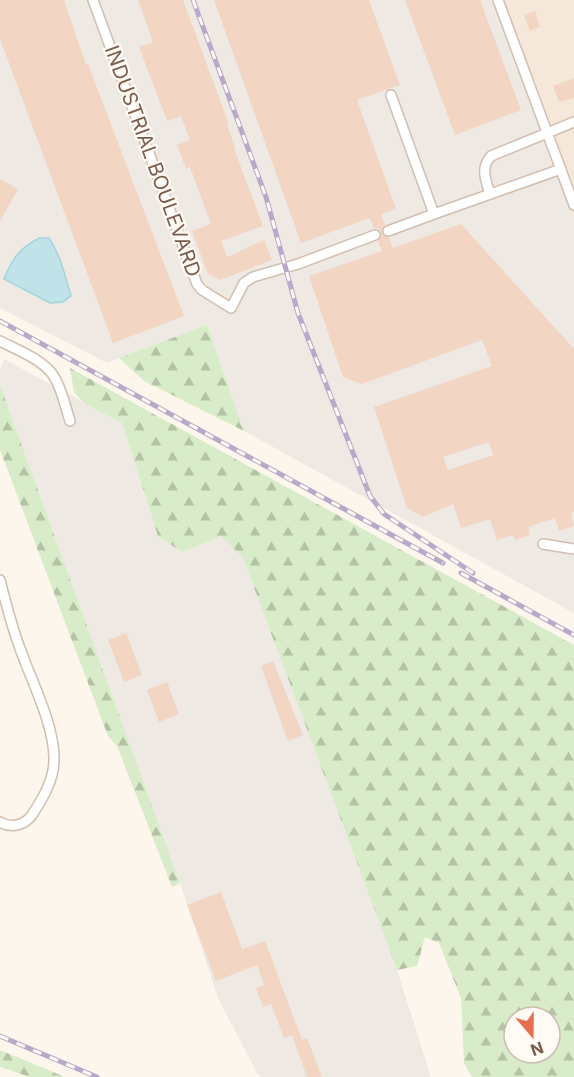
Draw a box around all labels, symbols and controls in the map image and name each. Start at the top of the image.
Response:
street label: INDUSTRIAL BOULEVARD [100,42,206,280]
north arrow [502,1005,562,1065]
text: N [528,1038,546,1061]

